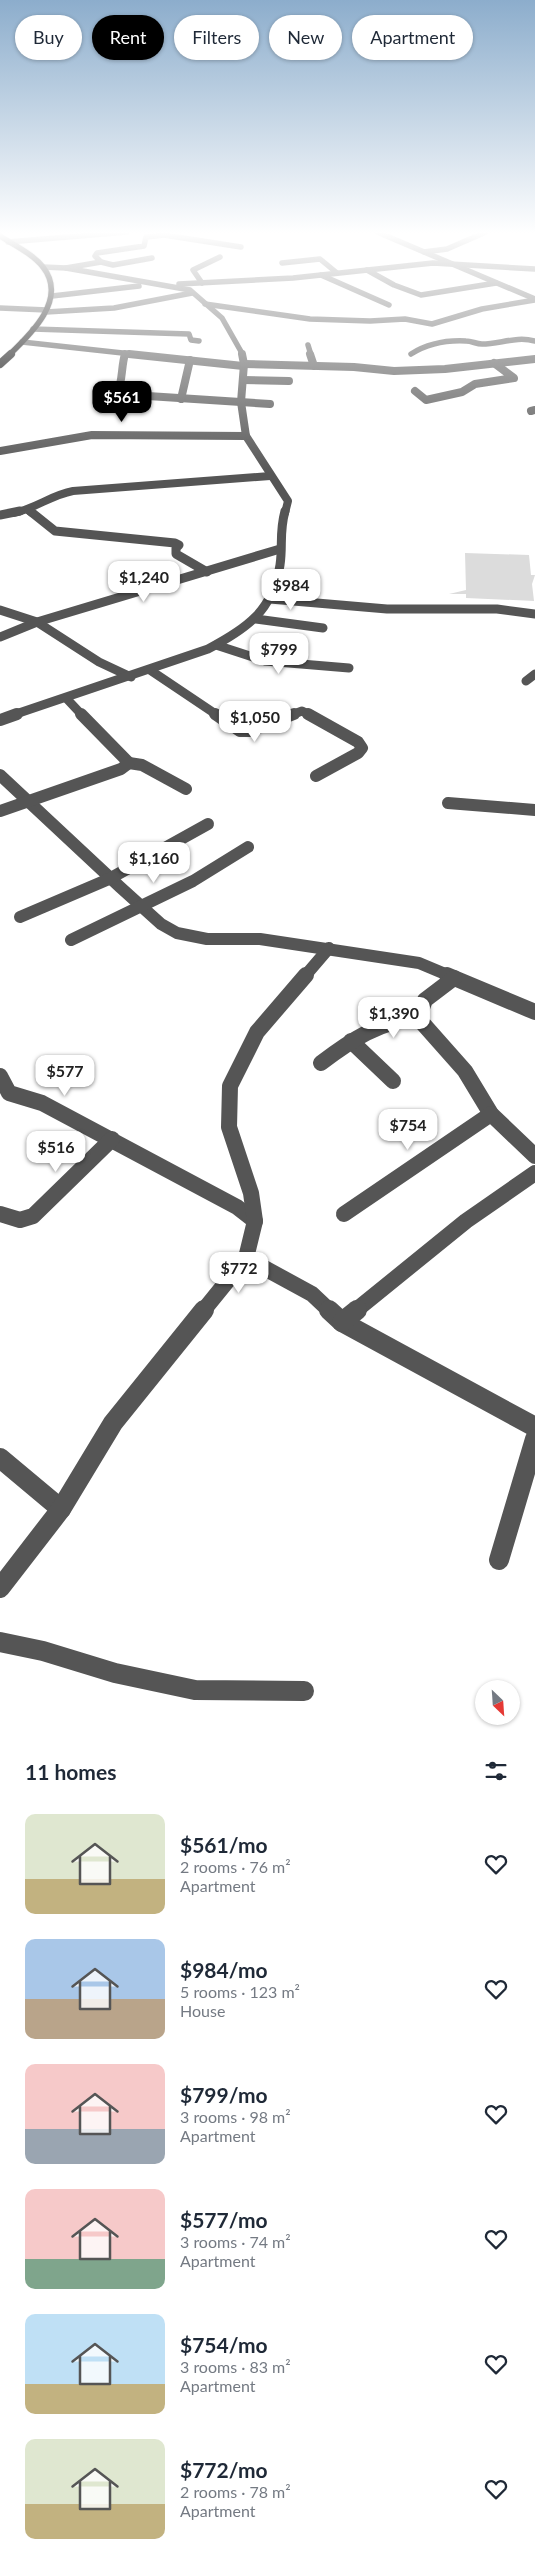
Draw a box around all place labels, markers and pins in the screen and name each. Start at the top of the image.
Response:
pin: $561 [92,380,152,423]
pin: $1,240 [103,560,185,603]
pin: $984 [261,568,321,611]
pin: $799 [249,632,309,675]
pin: $1,050 [214,700,296,743]
pin: $1,160 [113,842,195,884]
pin: $1,390 [353,996,435,1039]
pin: $577 [35,1054,95,1097]
pin: $754 [378,1108,438,1151]
pin: $516 [26,1130,86,1173]
pin: $772 [209,1252,269,1294]

